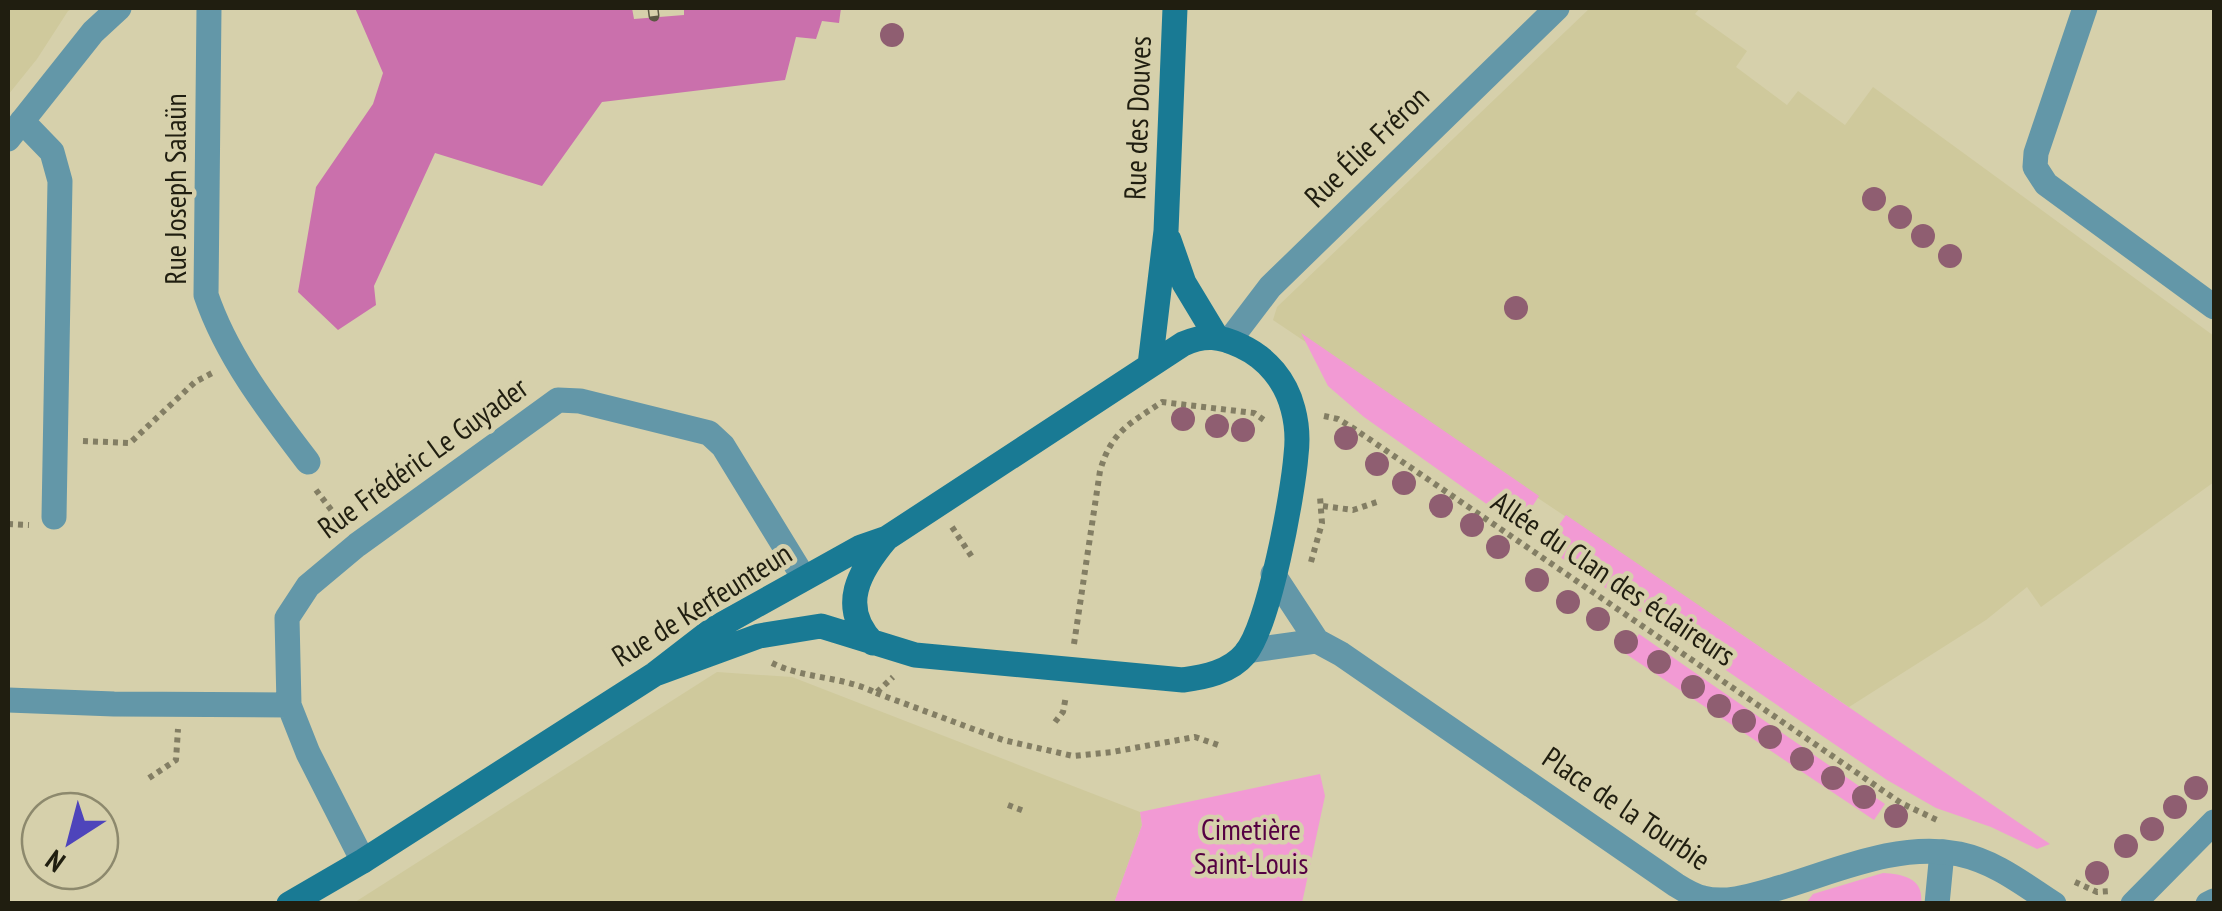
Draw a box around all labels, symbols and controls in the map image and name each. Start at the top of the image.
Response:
street label: Rue des Douves [1114,35,1159,201]
street label: Rue Élie Fréron [1295,77,1437,215]
street label: Rue Joseph Salaün [155,93,194,285]
street label: Rue Frédéric Le Guyader [309,367,535,546]
street label: Allée du Clan des éclaireurs [1484,482,1743,674]
street label: Rue de Kerfeunteun [604,533,798,675]
street label: Place de la Tourbie [1535,737,1718,878]
north arrow [20,791,120,891]
park label: Cimetière Saint-Louis [1194,809,1308,882]
text: N [38,842,72,881]

